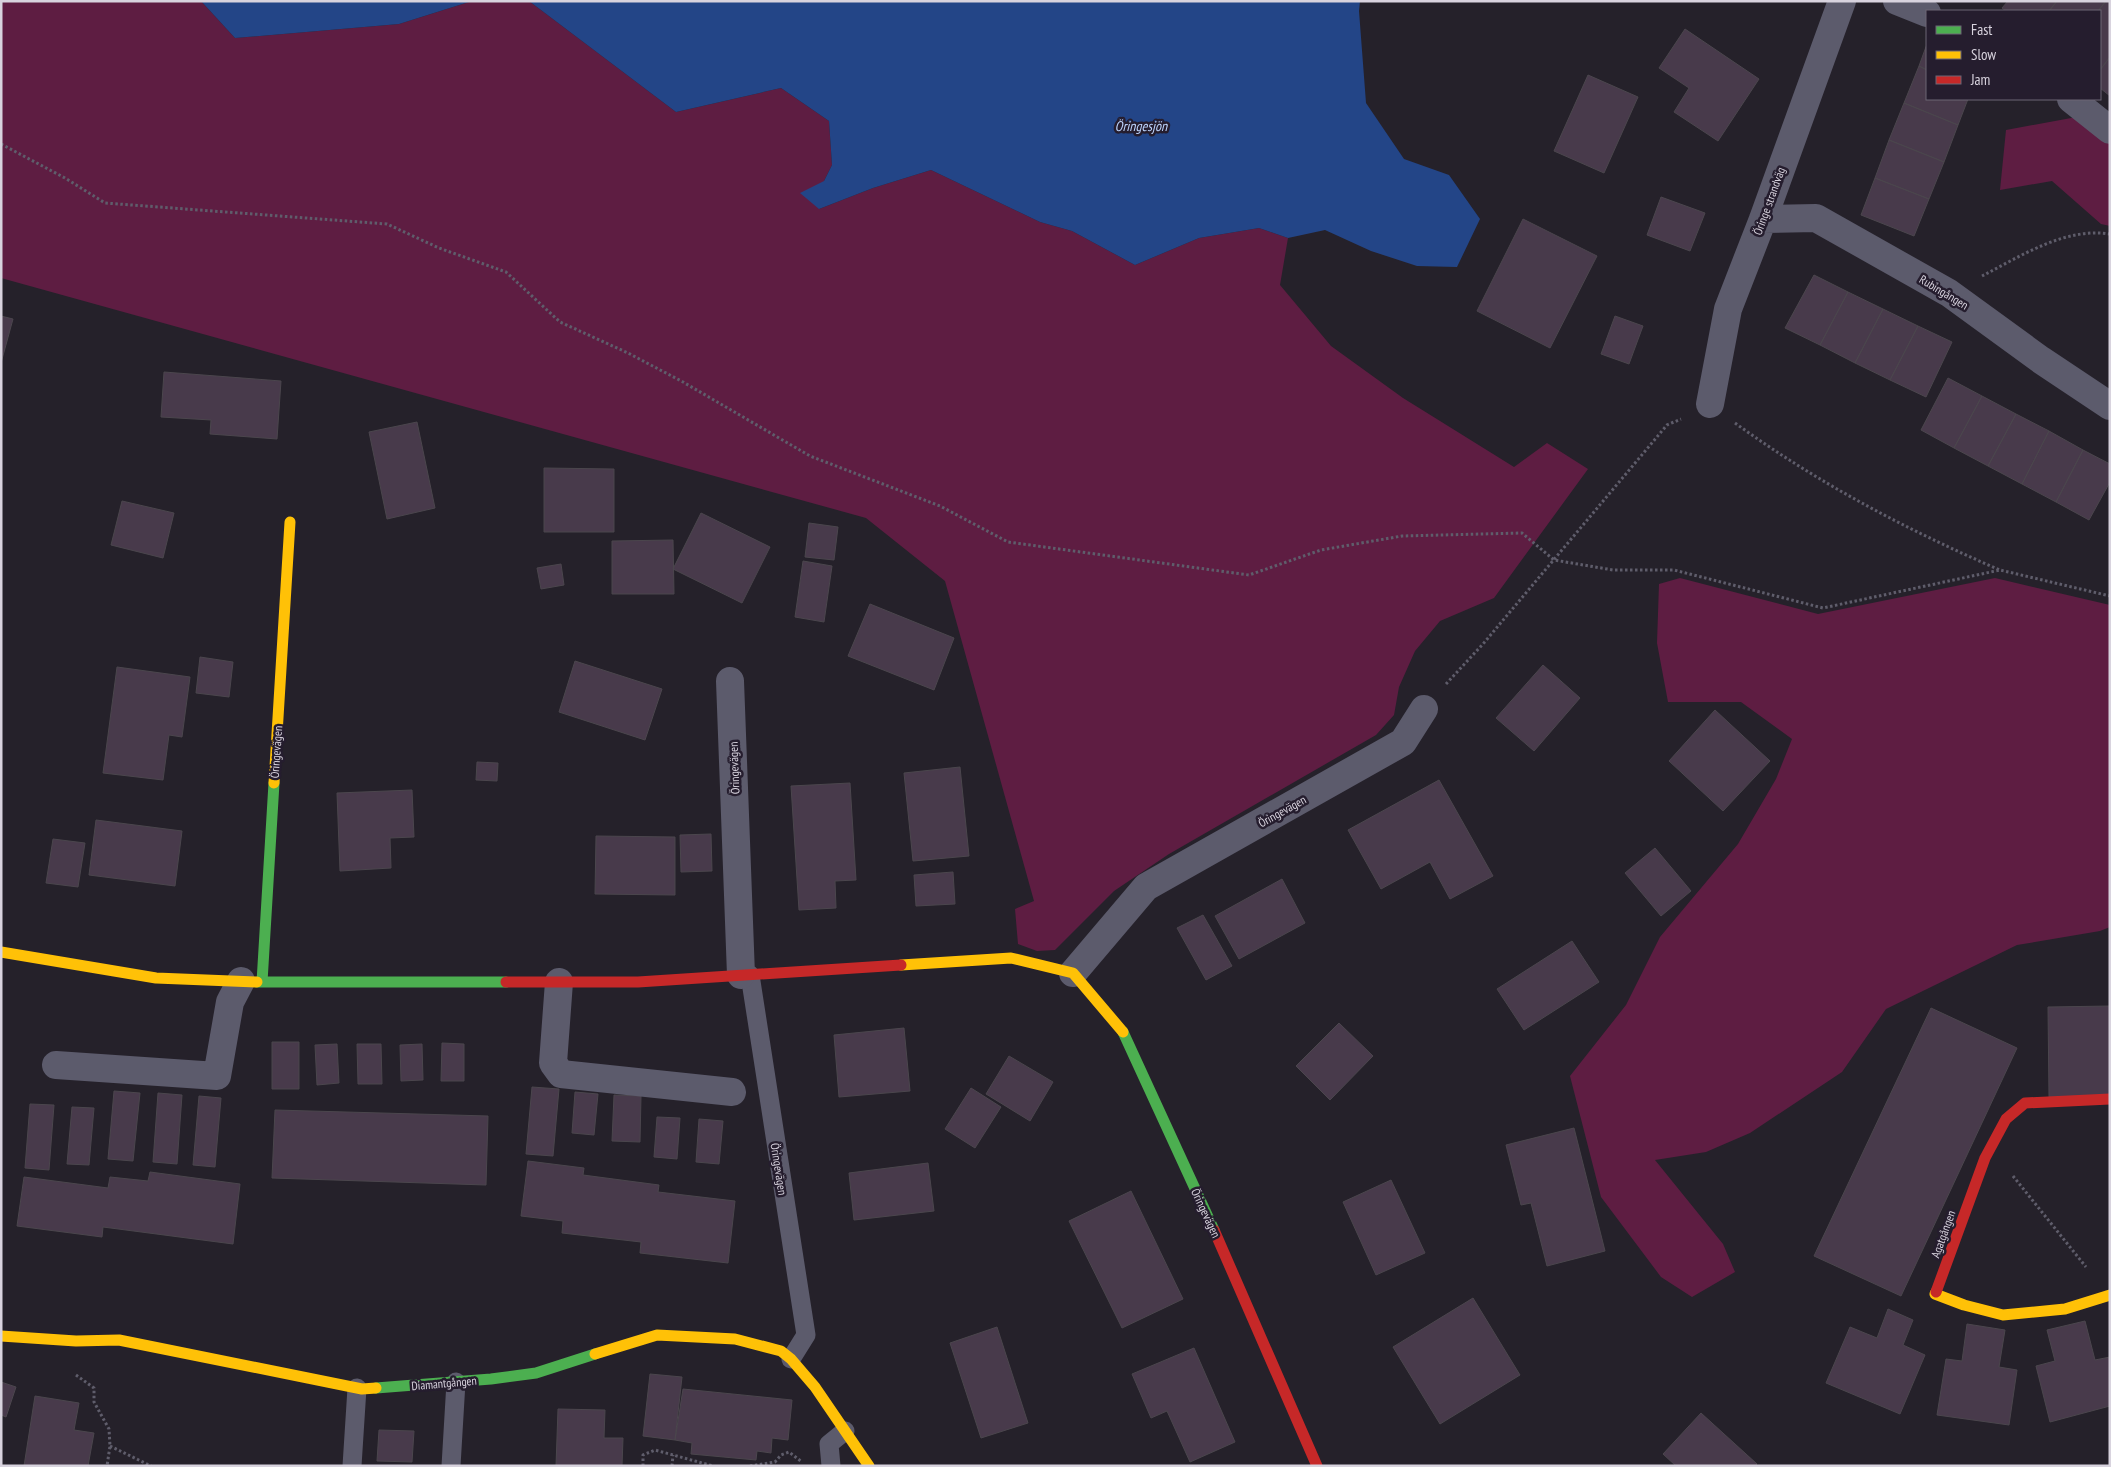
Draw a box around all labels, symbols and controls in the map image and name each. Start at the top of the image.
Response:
legend [1926,10,2101,100]
text: Fast [1971,20,1992,39]
text: Slow [1971,45,1996,64]
text: Jam [1970,70,1990,89]
water label: Öringesjön [1115,117,1168,135]
street label: Öringe strandväg [1750,165,1788,237]
street label: Rubingången [1917,271,1971,313]
street label: Öringevägen [267,725,285,779]
street label: Öringevägen [726,741,742,795]
street label: Öringevägen [1255,792,1309,830]
street label: Öringevägen [767,1142,791,1196]
street label: Öringevägen [1188,1186,1224,1240]
street label: Agatgången [1928,1208,1958,1260]
street label: Diamantgången [411,1373,477,1393]

